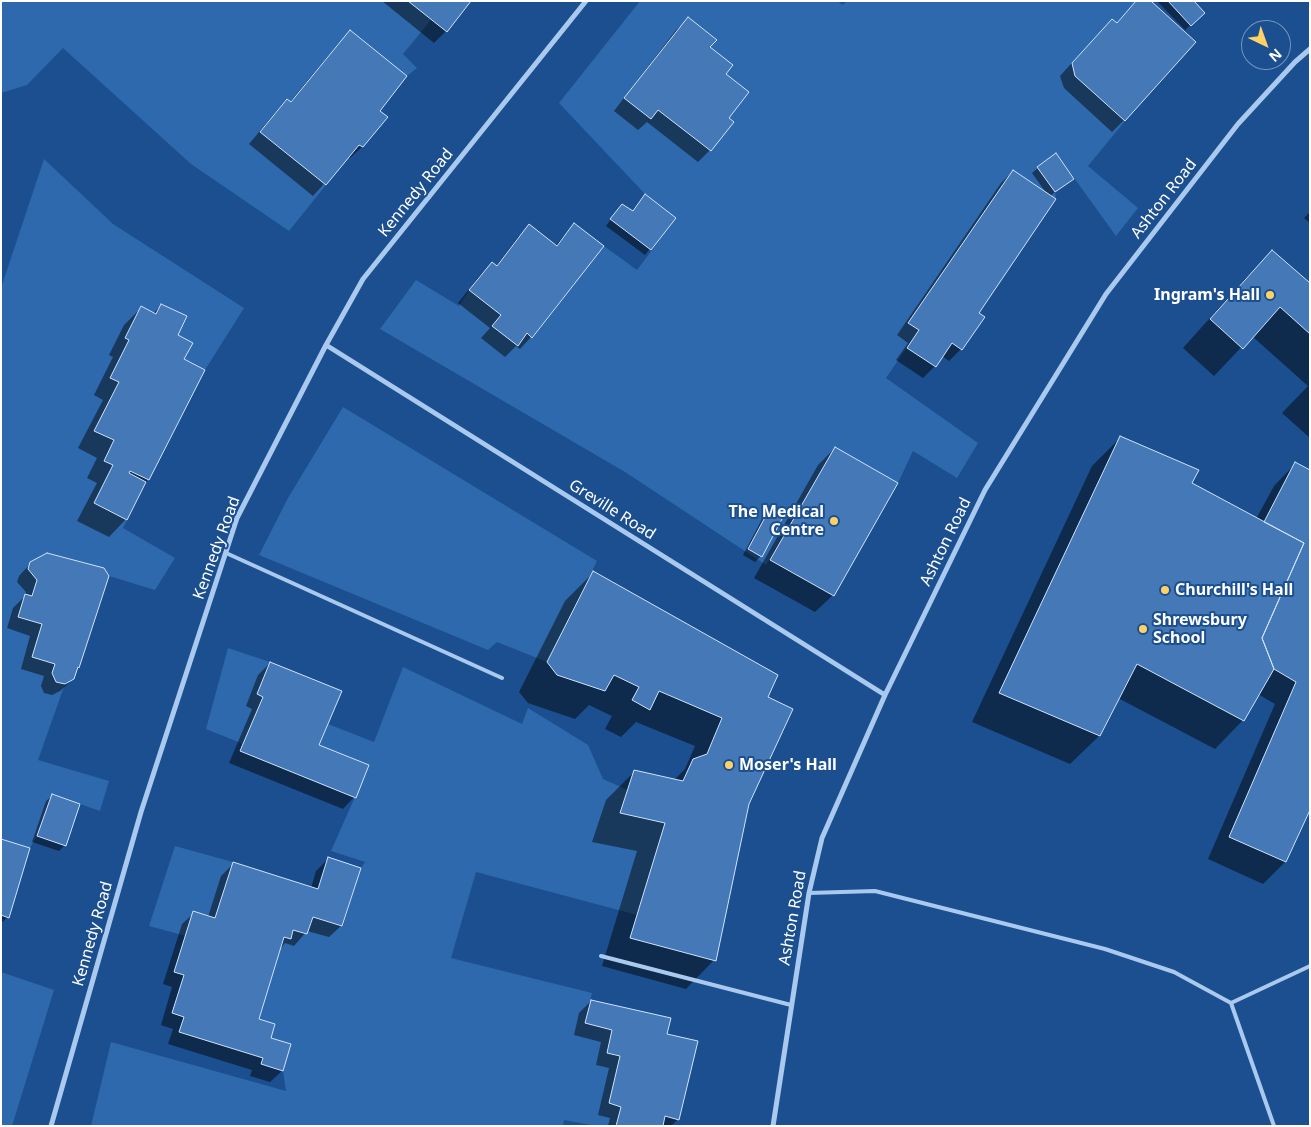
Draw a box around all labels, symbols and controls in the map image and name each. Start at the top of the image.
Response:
north arrow [1241,20,1291,70]
text: N [1265,45,1286,67]
street label: Kennedy Road [374,145,458,241]
street label: Ashton Road [1127,155,1201,243]
place label: Ingram's Hall [1154,285,1260,305]
marker: Ingram's Hall [1264,289,1276,301]
street label: Greville Road [565,476,659,544]
street label: Kennedy Road [189,494,245,602]
street label: Ashton Road [916,495,976,589]
place label: The Medical Centre [729,502,824,540]
marker: The Medical Centre [828,515,840,527]
place label: Churchill's Hall [1175,580,1293,600]
marker: Churchill's Hall [1159,584,1171,596]
place label: Shrewsbury School [1153,610,1247,648]
marker: Shrewsbury School [1137,623,1149,635]
place label: Moser's Hall [739,755,837,775]
marker: Moser's Hall [723,759,735,771]
street label: Ashton Road [775,869,811,967]
street label: Kennedy Road [69,879,117,989]

